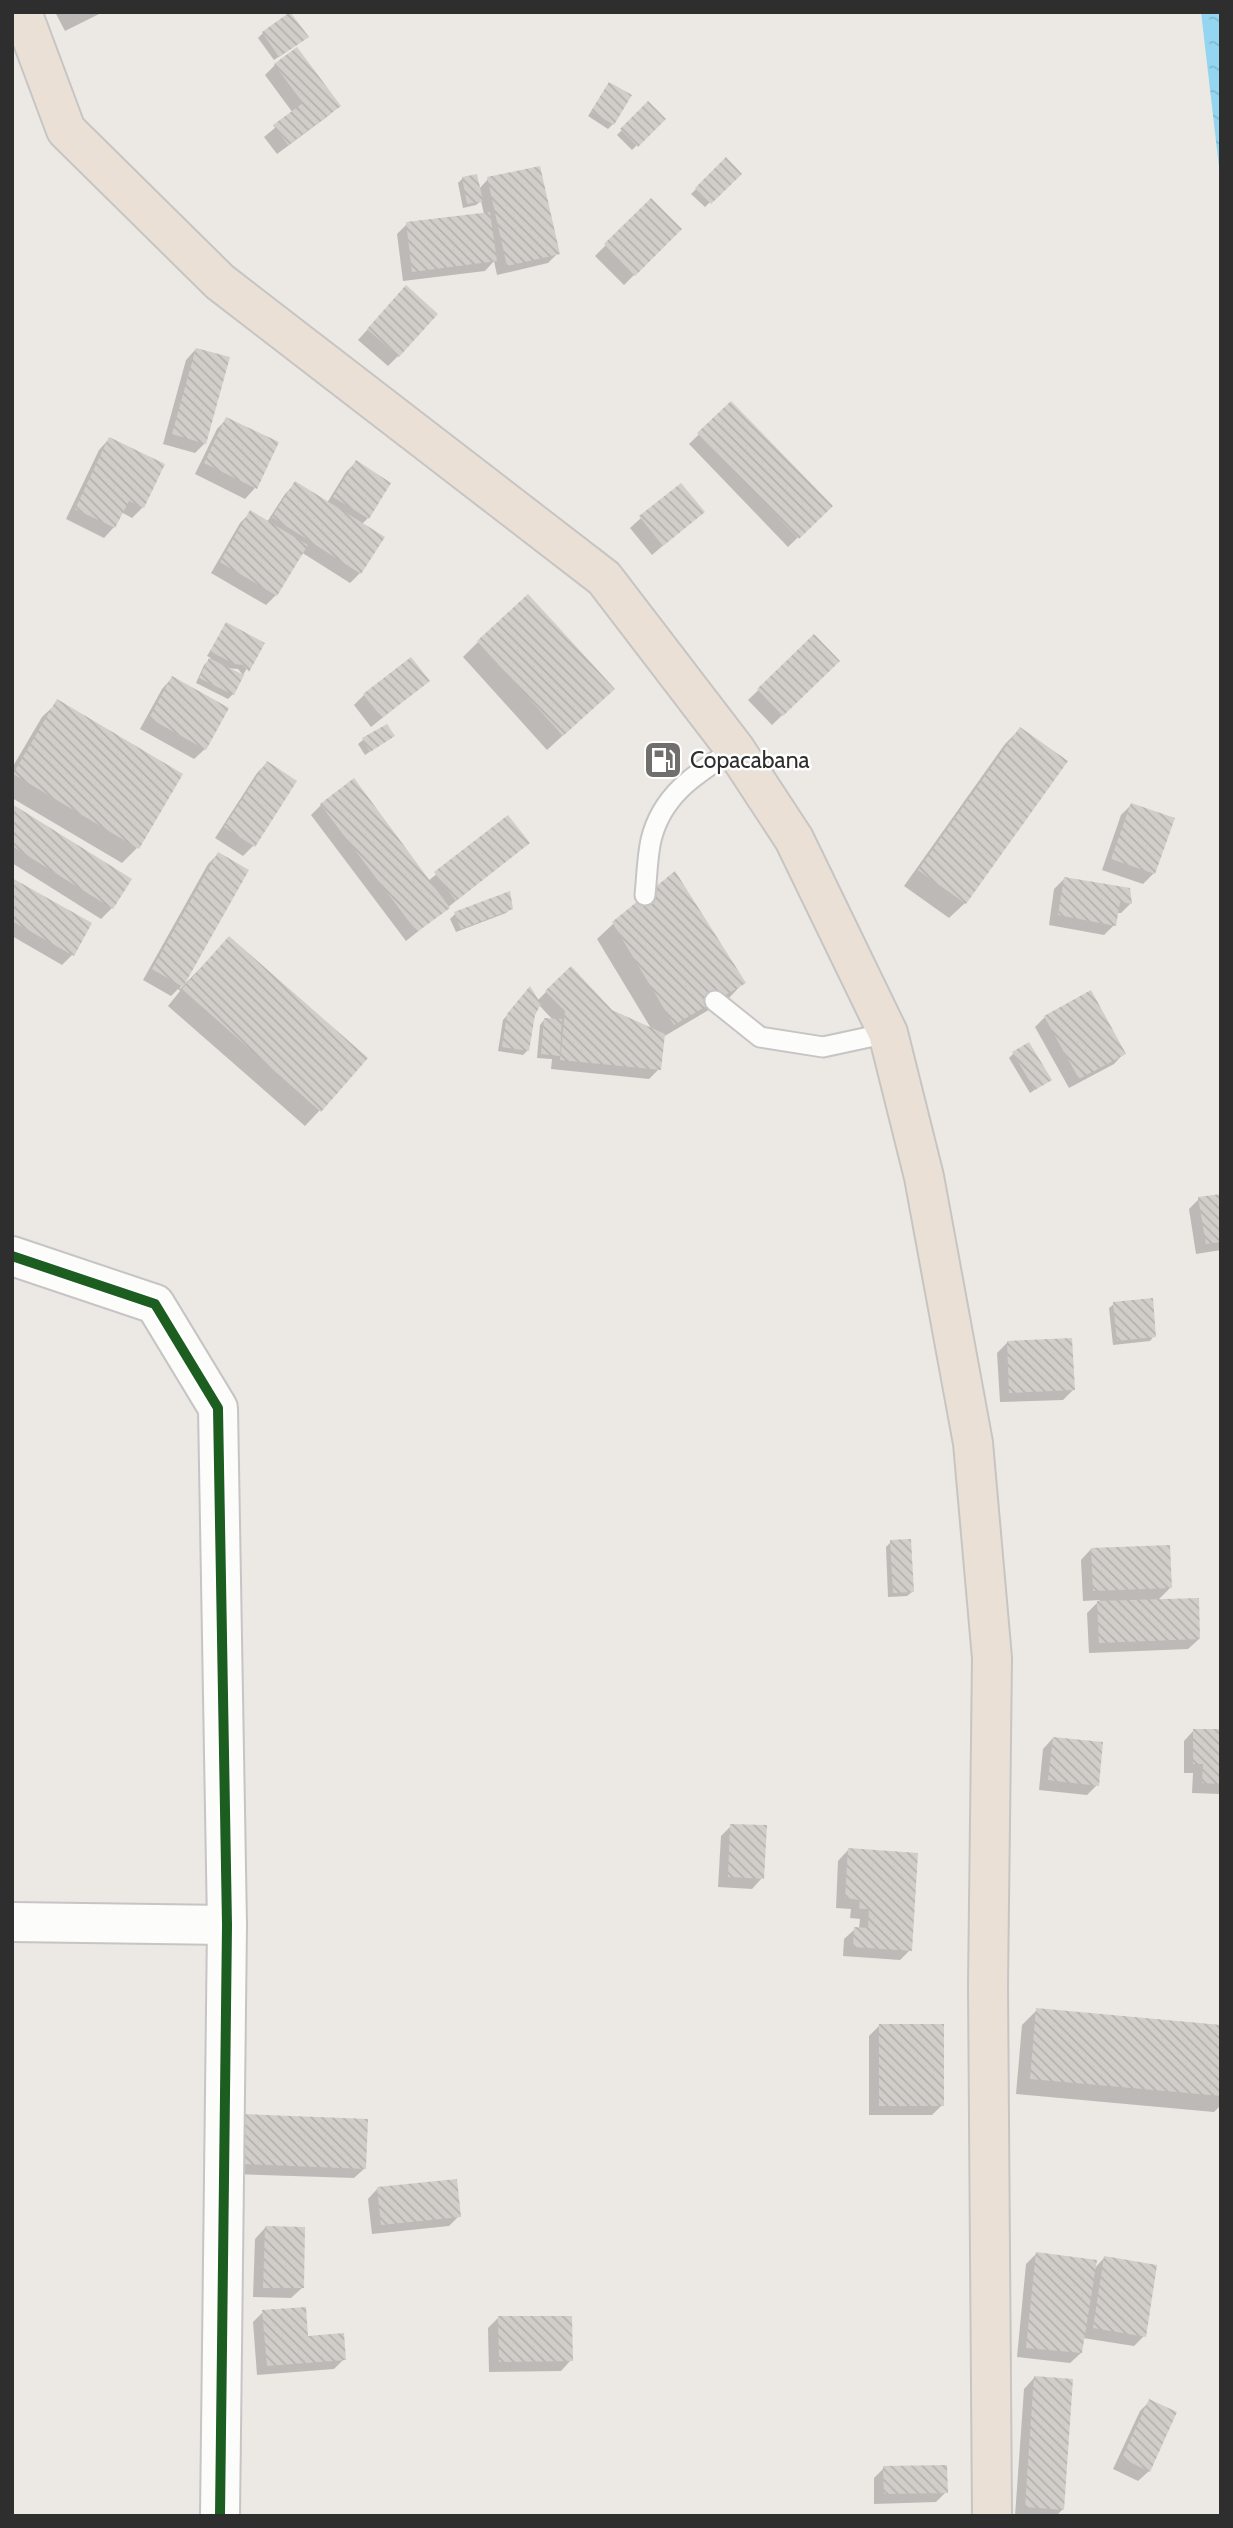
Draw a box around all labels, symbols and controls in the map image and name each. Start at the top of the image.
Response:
fuel station icon: Copacabana [642,739,684,781]
place label: Copacabana [690,746,810,774]

